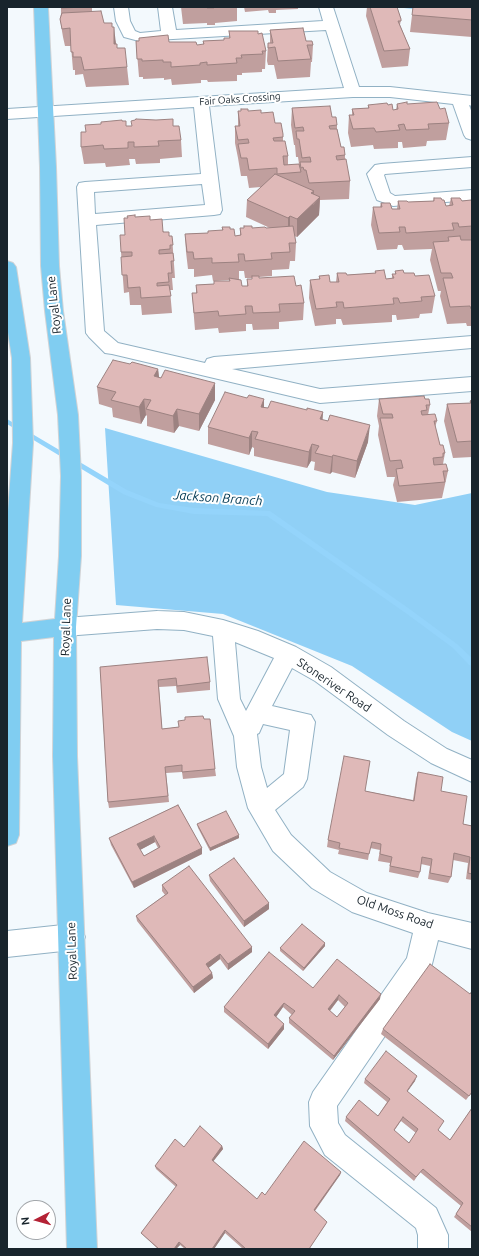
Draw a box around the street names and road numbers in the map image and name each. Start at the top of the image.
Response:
street label: Fair Oaks Crossing [199,90,281,108]
street label: Royal Lane [44,275,64,335]
street label: Royal Lane [58,598,74,656]
street label: Stoneriver Road [294,655,374,715]
street label: Old Moss Road [355,892,435,932]
street label: Royal Lane [64,922,80,980]

